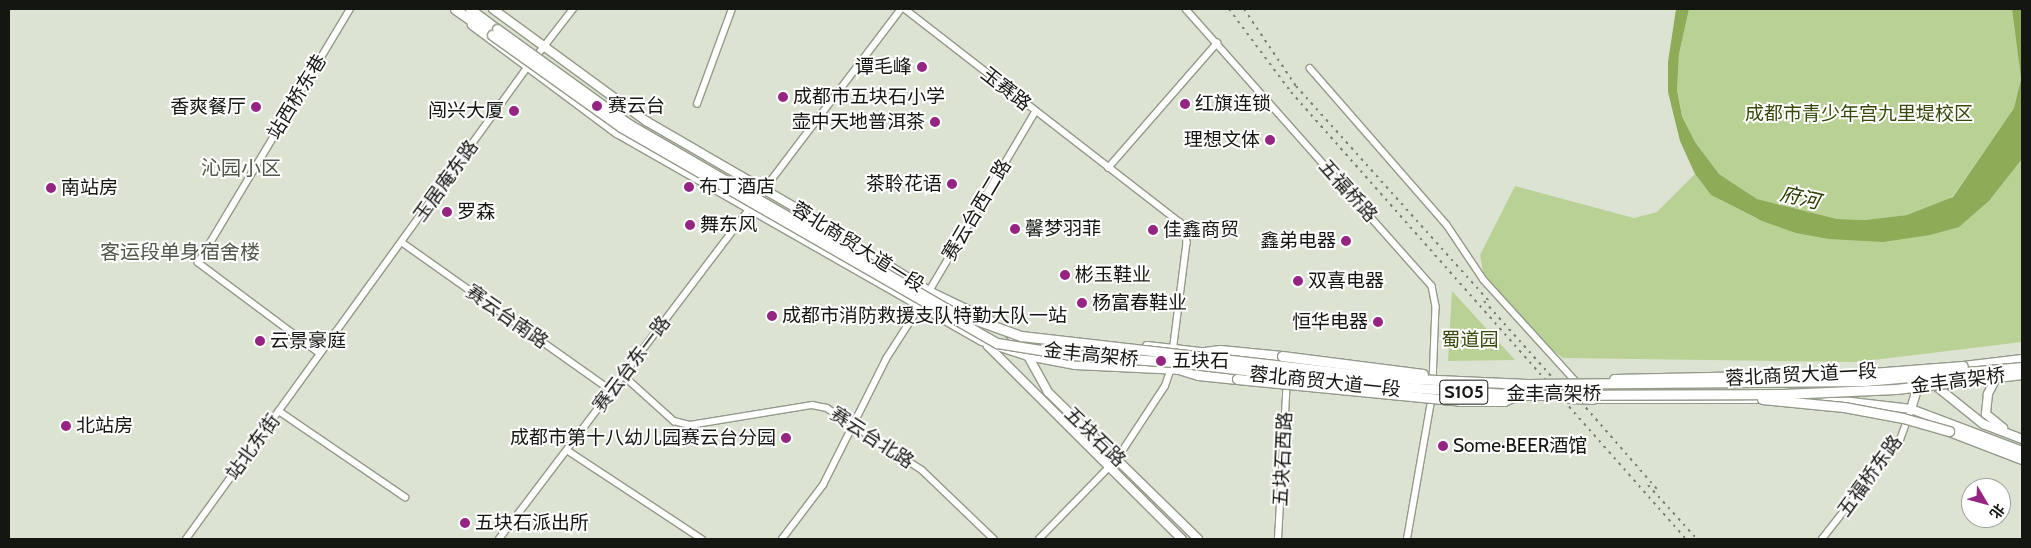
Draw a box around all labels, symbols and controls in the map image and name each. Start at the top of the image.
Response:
street label: 站西桥东巷 [263,50,331,144]
place label: 谭毛峰 [855,56,912,78]
marker: 谭毛峰 [916,61,928,73]
street label: 玉赛路 [977,62,1035,116]
place label: 成都市五块石小学 [793,86,945,108]
marker: 成都市五块石小学 [777,91,789,103]
place label: 红旗连锁 [1195,93,1271,115]
place label: 赛云台 [608,95,665,117]
place label: 香爽餐厅 [170,96,246,118]
marker: 红旗连锁 [1179,98,1191,110]
marker: 赛云台 [590,99,604,113]
place label: 闯兴大厦 [428,100,504,122]
marker: 香爽餐厅 [250,101,262,113]
park label: 成都市青少年宫九里堤校区 [1745,103,1973,125]
marker: 闯兴大厦 [508,105,520,117]
place label: 壶中天地普洱茶 [792,111,925,133]
marker: 壶中天地普洱茶 [929,116,941,128]
place label: 理想文体 [1184,129,1260,151]
marker: 理想文体 [1264,134,1276,146]
street label: 玉居庵东路 [409,136,483,226]
street label: 赛云台西二路 [938,155,1016,265]
street label: 五福桥路 [1314,155,1382,227]
district label: 沁园小区 [201,156,281,180]
place label: 茶聆花语 [866,173,942,195]
place label: 布丁酒店 [699,176,775,198]
place label: 南站房 [61,177,118,199]
marker: 茶聆花语 [946,178,958,190]
marker: 布丁酒店 [683,181,695,193]
marker: 南站房 [45,182,57,194]
water label: 府河 [1778,182,1822,214]
street label: 蓉北商贸大道一段 [788,197,928,297]
place label: 罗森 [457,201,495,223]
marker: 罗森 [441,206,453,218]
place label: 舞东风 [700,214,757,236]
place label: 馨梦羽菲 [1025,218,1101,240]
marker: 舞东风 [684,219,696,231]
place label: 佳鑫商贸 [1163,219,1239,241]
marker: 馨梦羽菲 [1009,223,1021,235]
marker: 佳鑫商贸 [1147,224,1159,236]
place label: 鑫弟电器 [1260,230,1336,252]
marker: 鑫弟电器 [1340,235,1352,247]
district label: 客运段单身宿舍楼 [100,240,260,264]
place label: 彬玉鞋业 [1075,264,1151,286]
marker: 彬玉鞋业 [1059,269,1071,281]
place label: 双喜电器 [1308,270,1384,292]
marker: 双喜电器 [1292,275,1304,287]
street label: 赛云台南路 [462,280,552,354]
place label: 杨富春鞋业 [1092,292,1187,314]
marker: 杨富春鞋业 [1076,297,1088,309]
place label: 成都市消防救援支队特勤大队一站 [782,305,1067,327]
marker: 成都市消防救援支队特勤大队一站 [766,310,778,322]
place label: 恒华电器 [1292,311,1368,333]
street label: 赛云台东一路 [589,312,675,416]
marker: 恒华电器 [1372,316,1384,328]
park label: 蜀道园 [1442,329,1498,351]
place label: 云景豪庭 [270,330,346,352]
marker: 云景豪庭 [254,335,266,347]
street label: 金丰高架桥 [1043,339,1139,371]
place label: 五块石 [1172,350,1229,372]
marker: 五块石 [1154,354,1168,368]
street label: 蓉北商贸大道一段 [1725,360,1877,390]
street label: 蓉北商贸大道一段 [1248,363,1402,401]
street label: 金丰高架桥 [1909,364,2007,398]
road number: S105 [1439,377,1489,408]
street label: 金丰高架桥 [1507,383,1601,405]
street label: 五块石路 [1060,402,1130,472]
street label: 赛云台北路 [826,403,918,473]
street label: 站北东街 [221,410,285,484]
street label: 五块石西路 [1269,411,1297,507]
place label: 北站房 [76,415,133,437]
marker: 北站房 [60,420,72,432]
place label: 成都市第十八幼儿园赛云台分园 [510,427,776,449]
street label: 五福桥东路 [1833,431,1907,521]
marker: 成都市第十八幼儿园赛云台分园 [780,432,792,444]
place label: Some·BEER酒馆 [1453,435,1587,457]
marker: Some·BEER酒馆 [1437,440,1449,452]
north arrow [1961,478,2011,528]
text: 北 [1986,500,2009,522]
place label: 五块石派出所 [475,512,589,534]
marker: 五块石派出所 [459,517,471,529]

